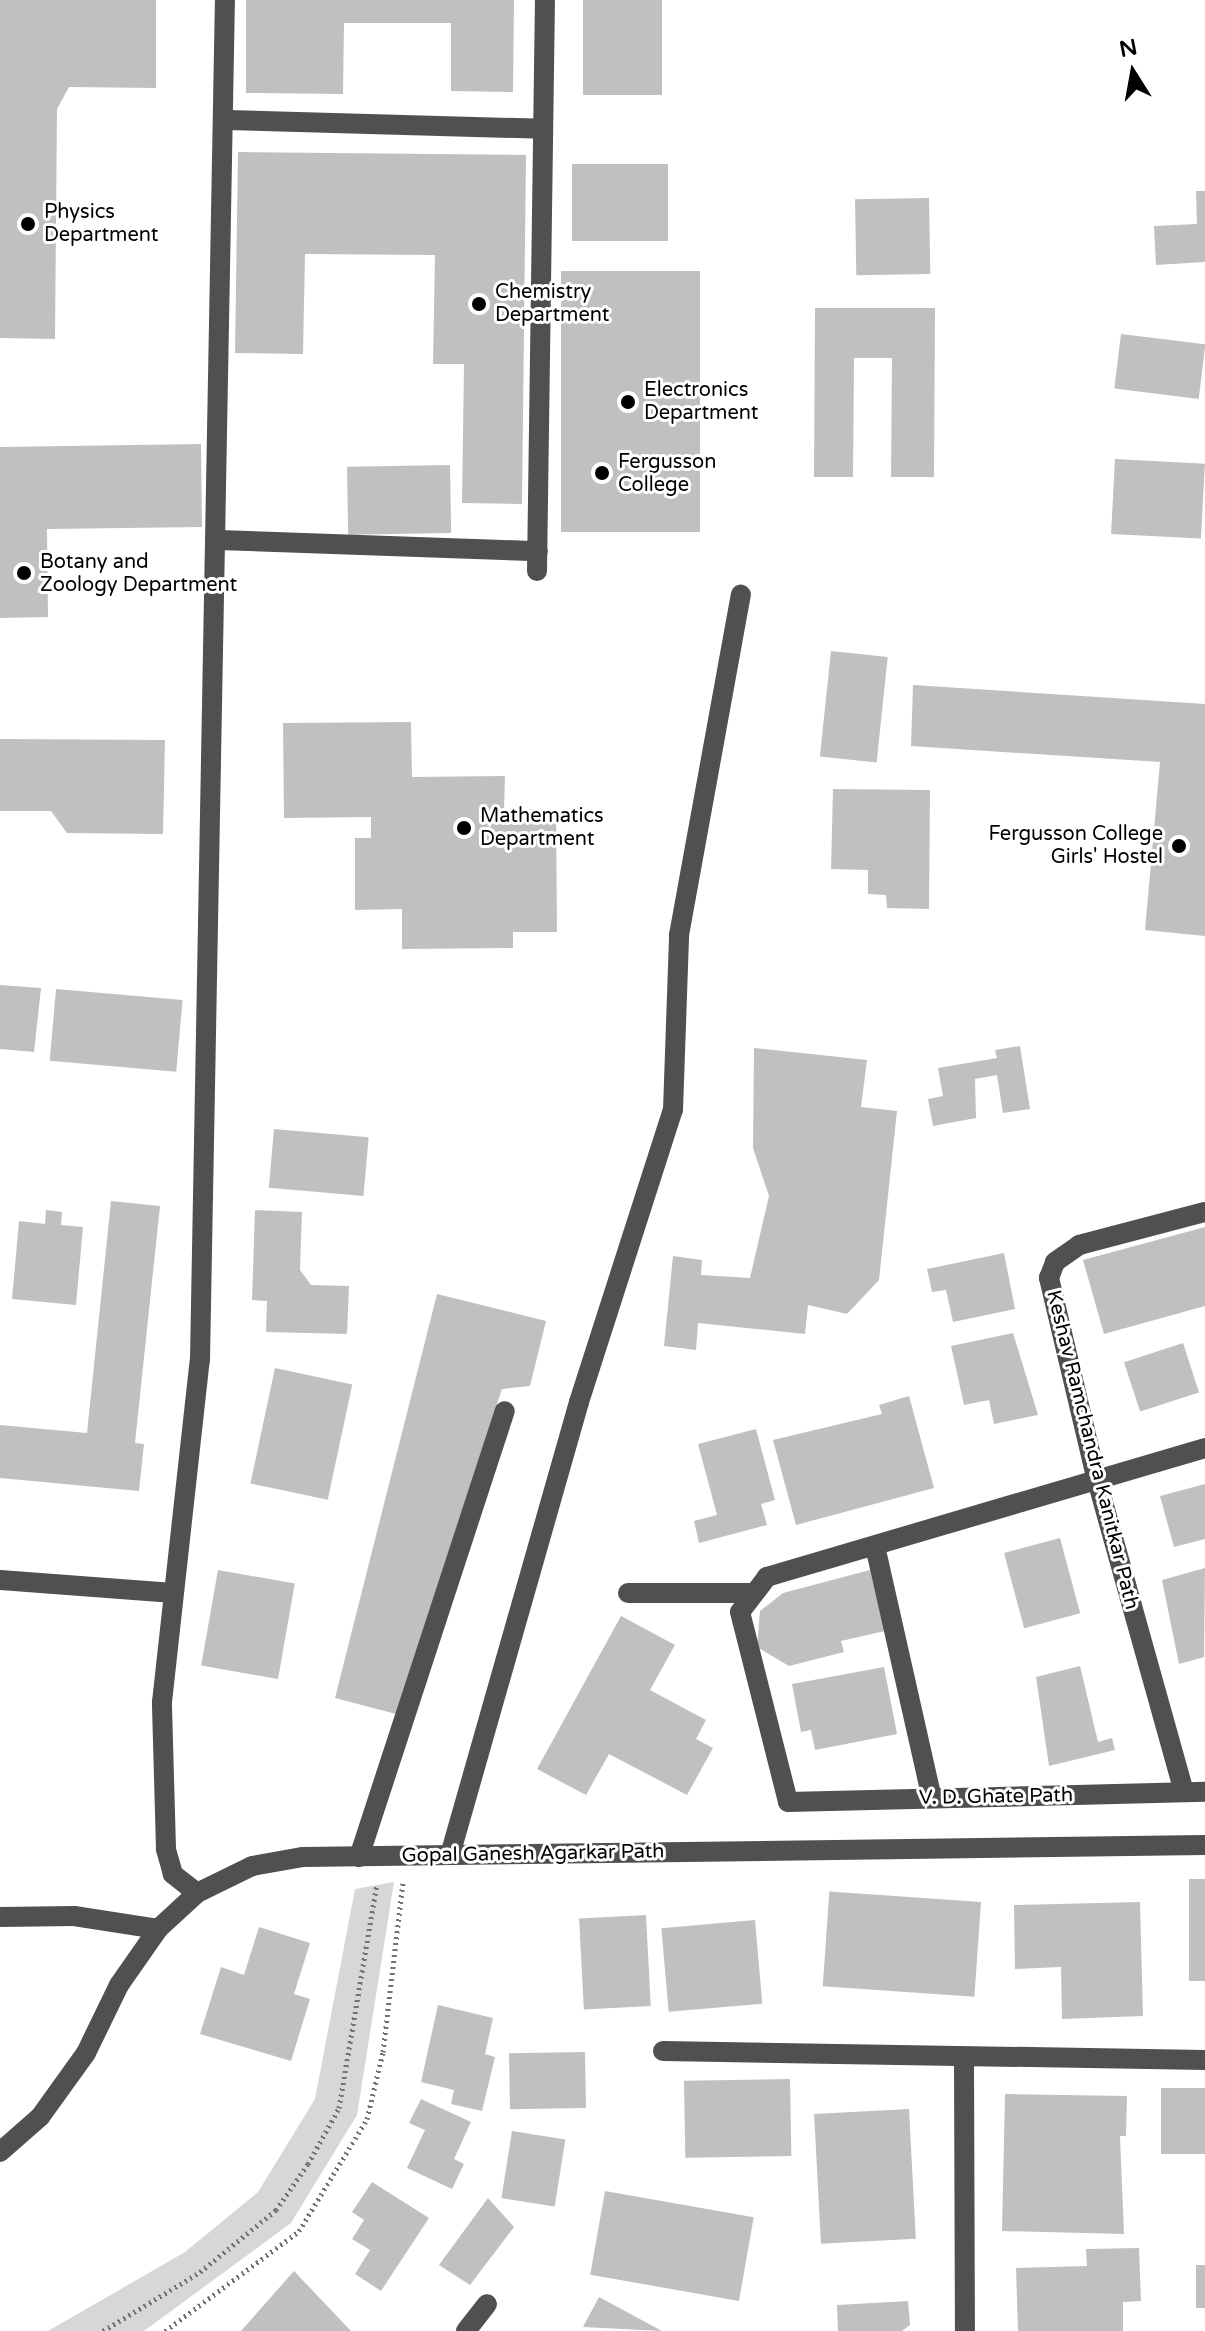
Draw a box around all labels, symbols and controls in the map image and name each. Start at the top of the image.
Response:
north arrow [1093,32,1173,112]
text: N [1117,34,1140,63]
place label: Physics Department [44,200,158,247]
marker: Physics Department [19,215,37,233]
place label: Chemistry Department [495,280,609,327]
marker: Chemistry Department [470,295,488,313]
place label: Electronics Department [644,378,758,425]
marker: Electronics Department [619,393,637,411]
place label: Fergusson College [618,450,716,497]
marker: Fergusson College [593,464,611,482]
place label: Botany and Zoology Department [40,550,237,597]
marker: Botany and Zoology Department [15,564,33,582]
place label: Mathematics Department [480,804,604,851]
marker: Mathematics Department [455,819,473,837]
place label: Fergusson College Girls' Hostel [988,822,1163,869]
marker: Fergusson College Girls' Hostel [1170,837,1188,855]
street label: Keshav Ramchandra Kanitkar Path [1041,1288,1143,1612]
street label: V. D. Ghate Path [919,1784,1073,1810]
street label: Gopal Ganesh Agarkar Path [401,1840,665,1868]

